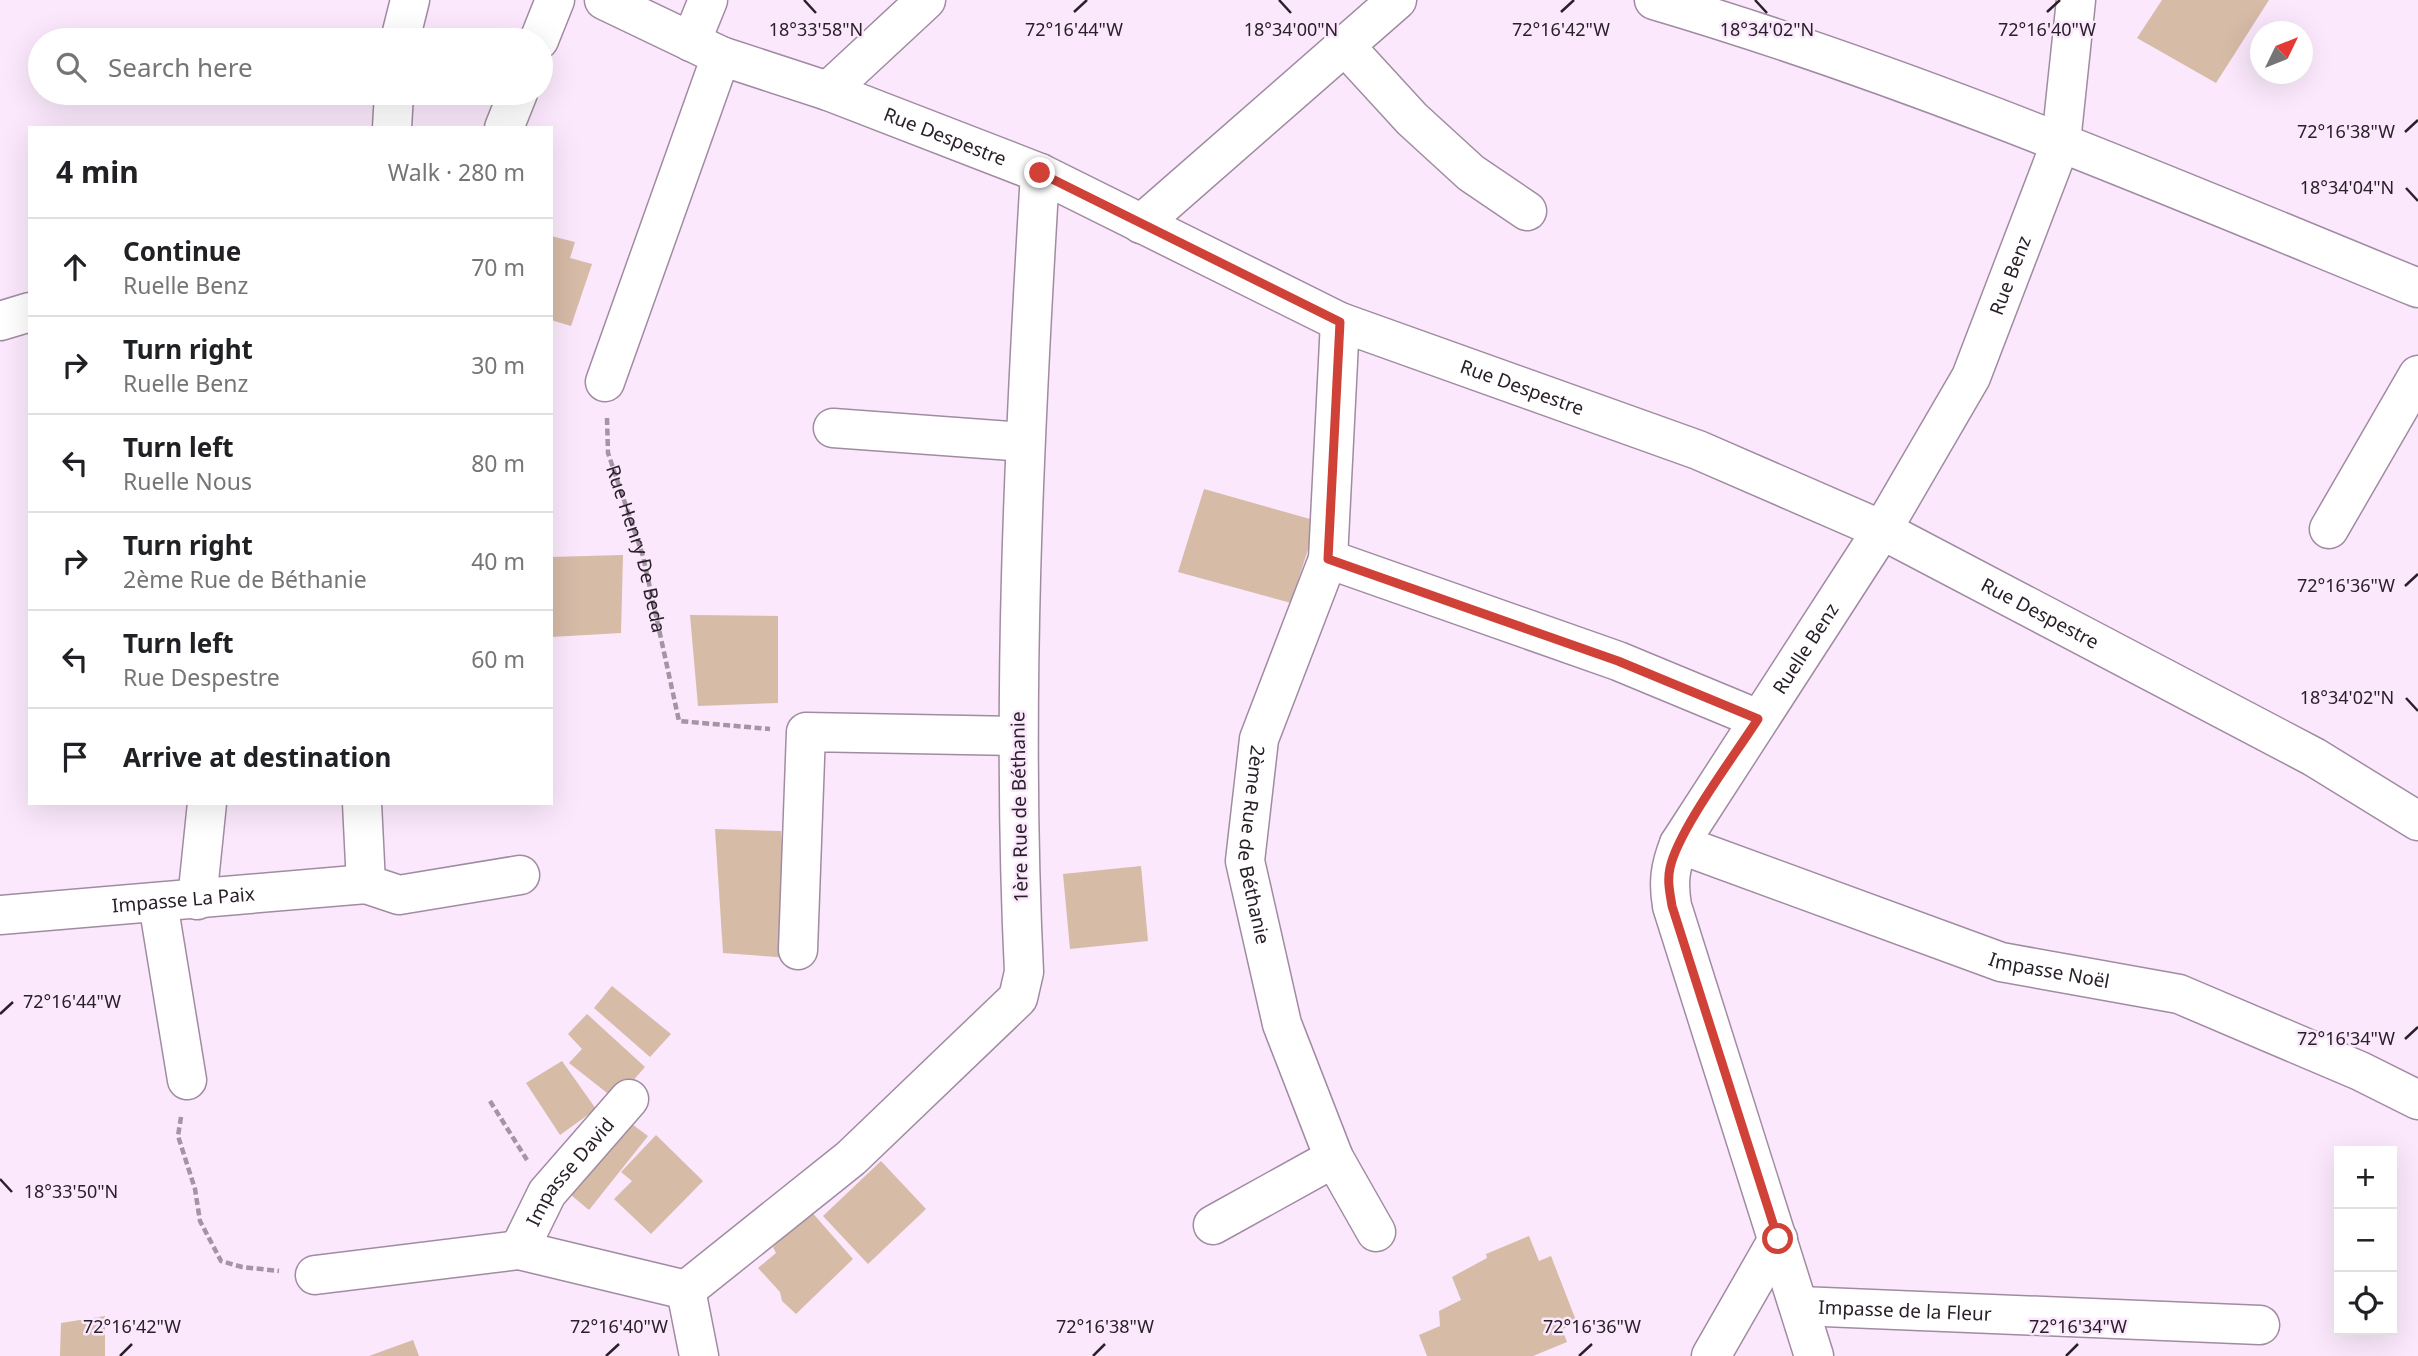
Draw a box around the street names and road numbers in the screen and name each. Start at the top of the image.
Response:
street label: Rue Despestre [880,101,1010,172]
street label: Rue Benz [1983,232,2037,319]
street label: Rue Despestre [1457,353,1588,421]
street label: Rue Henry De Beda [600,461,672,635]
street label: Rue Despestre [1977,571,2103,655]
street label: Ruelle Benz [1766,598,1844,699]
street label: 1ère Rue de Béthanie [1004,711,1034,903]
street label: 2ème Rue de Béthanie [1232,744,1276,947]
street label: Impasse La Paix [111,880,256,918]
street label: Impasse Noël [1985,946,2112,994]
street label: Impasse David [520,1112,620,1230]
street label: Impasse de la Fleur [1818,1294,1992,1327]

